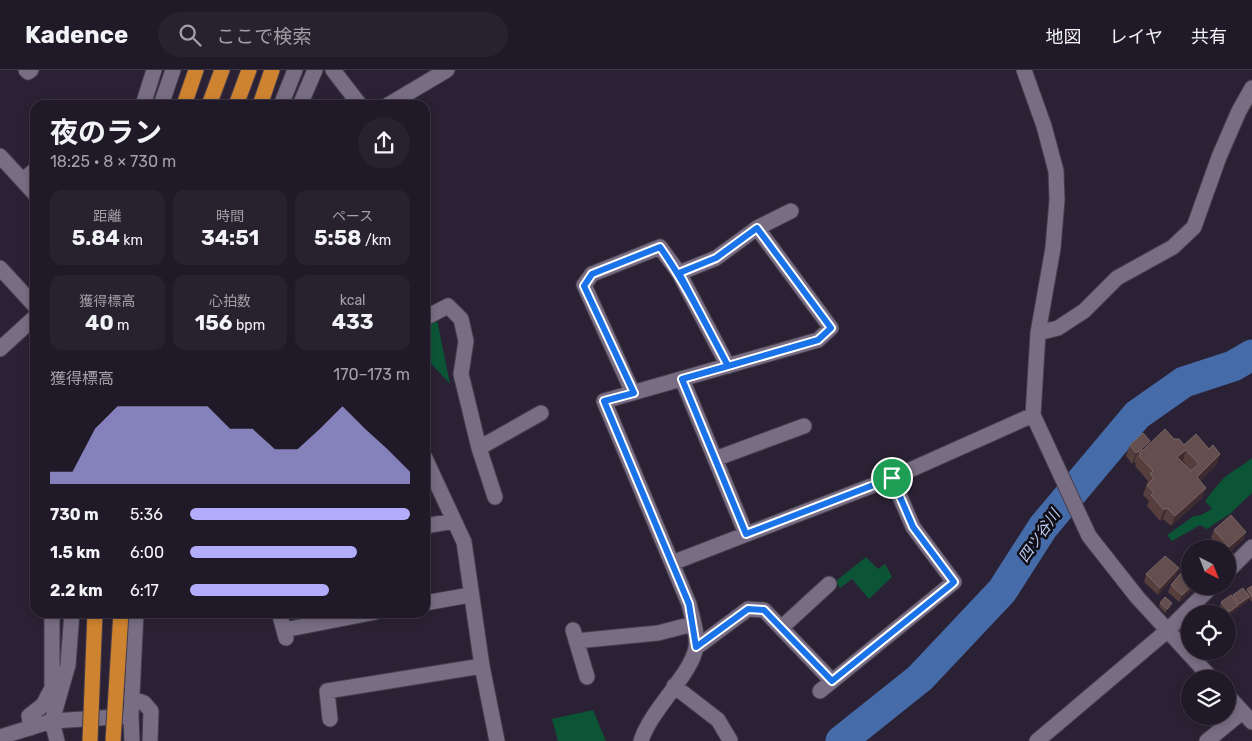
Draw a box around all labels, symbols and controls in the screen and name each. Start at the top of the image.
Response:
search box [158,12,508,57]
text: Kadence [25,21,128,49]
icon: search [176,21,204,49]
text: ここで検索 [216,25,311,48]
text: 地図 [1046,26,1082,48]
text: レイヤ [1110,26,1163,48]
text: 共有 [1191,26,1227,48]
text: 夜のラン [50,116,162,149]
button: share [358,117,410,169]
text: 18:25 · 8 × 730 m [50,152,176,171]
text: 距離 [93,208,121,225]
text: 時間 [216,208,244,225]
text: ペース [332,208,373,225]
text: 5.84 [72,225,120,250]
text: 34:51 [201,225,259,250]
text: 5:58 [314,225,361,250]
text: km [120,232,143,249]
text: /km [361,232,391,249]
text: kcal [340,292,366,309]
text: 獲得標高 [79,293,135,310]
text: 心拍数 [209,293,251,310]
text: 433 [332,309,374,334]
text: 40 [85,310,114,335]
text: 156 [195,310,233,335]
text: m [114,317,130,334]
text: bpm [233,317,265,334]
text: 170–173 m [333,365,410,384]
text: 獲得標高 [50,369,114,388]
pin [871,457,913,499]
icon: arrive [878,464,906,492]
text: 730 m [50,505,99,524]
text: 5:36 [130,505,163,524]
water label: 四ツ谷川 [1014,505,1065,566]
north arrow [1181,540,1236,595]
map controls [1181,540,1236,725]
text: 1.5 km [50,543,100,562]
text: 6:00 [130,543,164,562]
text: 2.2 km [50,581,103,600]
text: 6:17 [130,581,159,600]
button: locate [1181,605,1236,660]
button: layers [1181,670,1236,725]

